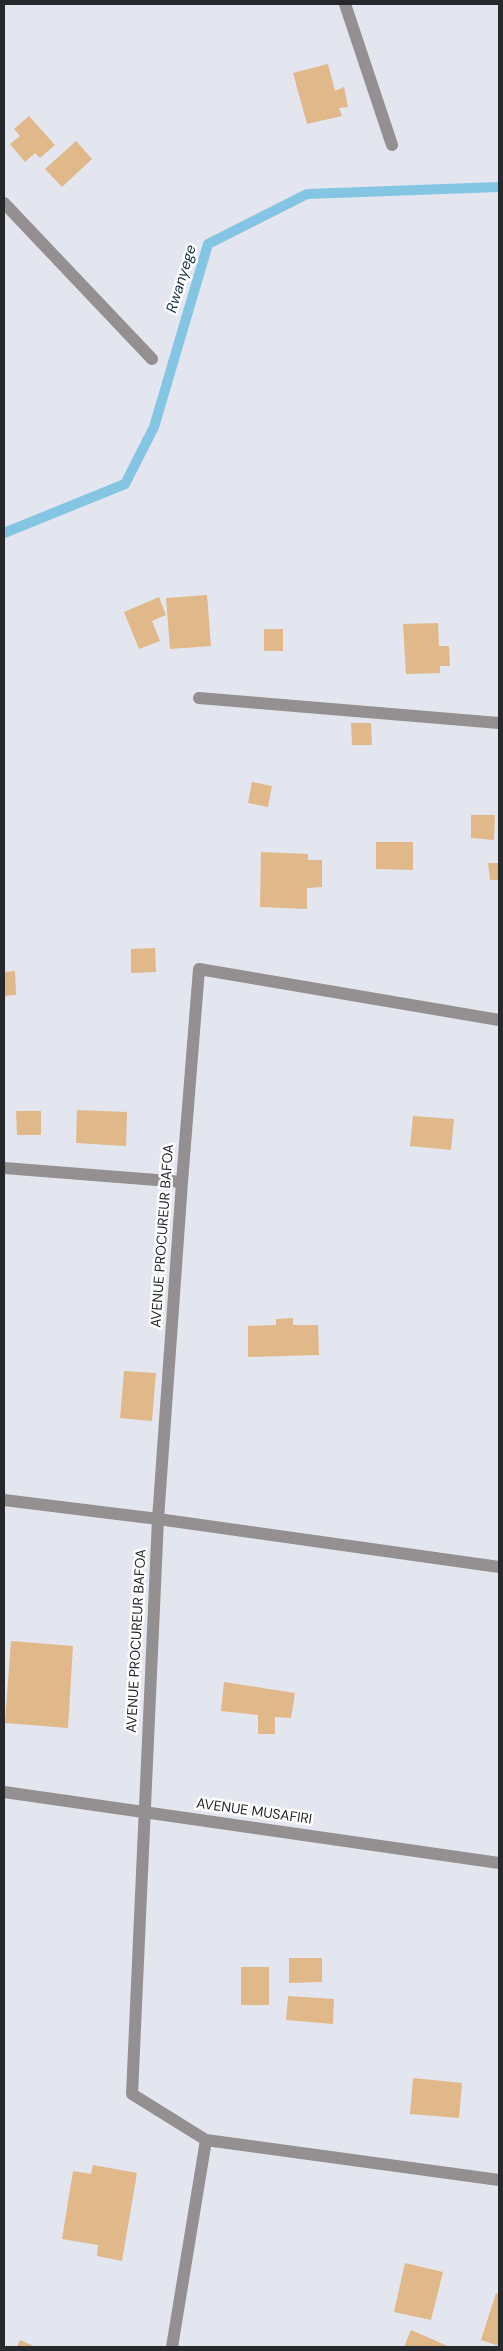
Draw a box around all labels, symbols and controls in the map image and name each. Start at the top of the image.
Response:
water label: Rwanyege [163,243,201,315]
street label: AVENUE PROCUREUR BAFOA [148,1144,178,1328]
street label: AVENUE PROCUREUR BAFOA [124,1549,150,1733]
street label: AVENUE MUSAFIRI [195,1796,313,1828]

